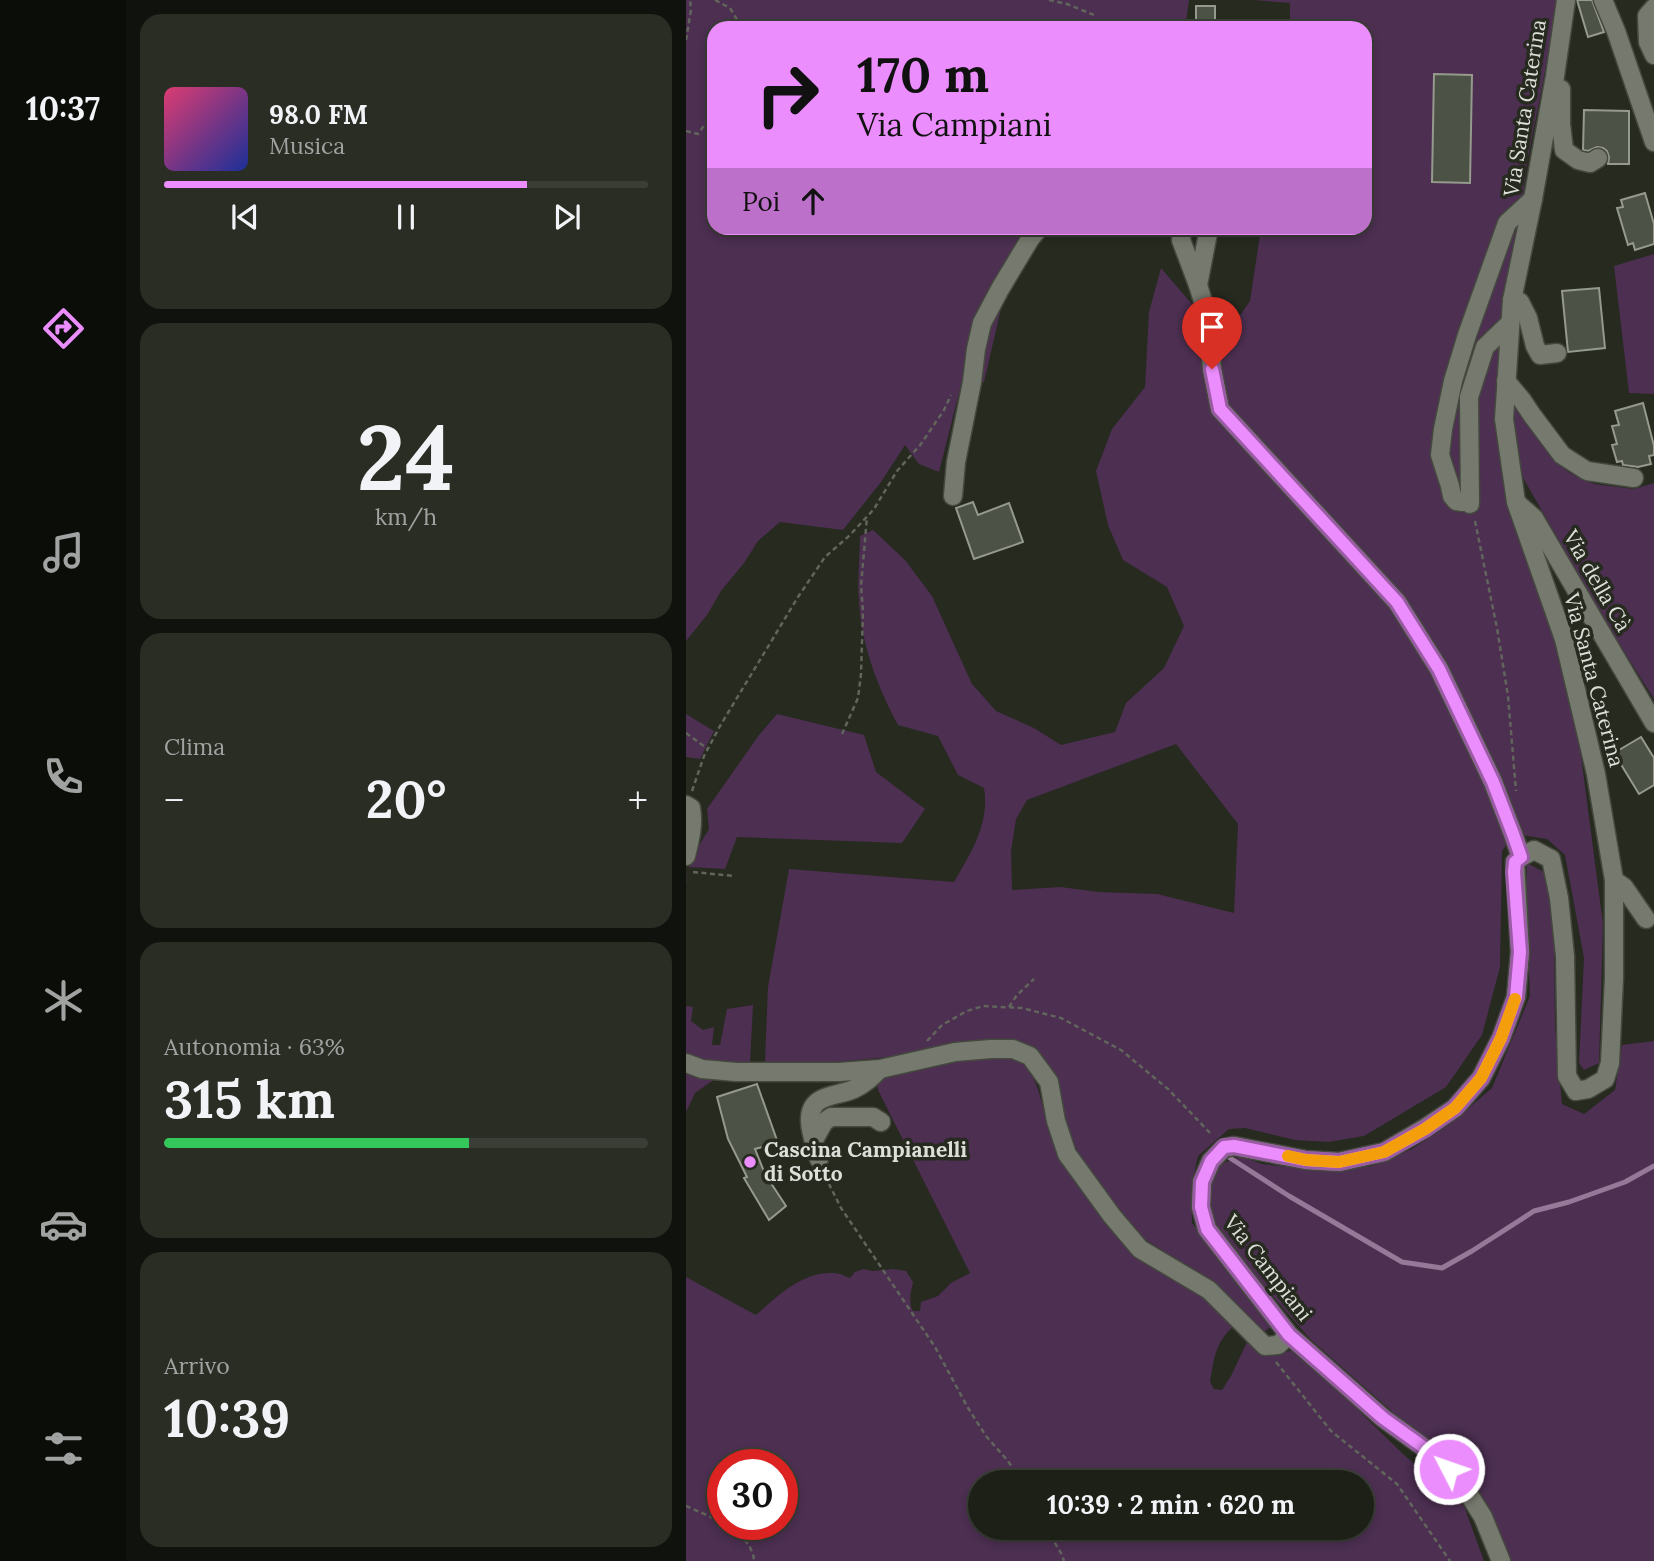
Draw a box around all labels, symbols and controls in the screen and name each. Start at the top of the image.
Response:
street label: Via Santa Caterina [1497,17,1552,199]
text: 170 m [857,43,989,105]
icon: right [742,49,833,140]
text: 10:37 [26,88,100,129]
text: 98.0 FM [269,98,368,131]
text: Via Campiani [857,104,1052,145]
text: Musica [269,131,345,160]
icon: ahead [794,182,832,220]
text: Poi [742,185,780,218]
icon: previous [226,198,264,236]
icon: pause [387,198,425,236]
icon: next [548,198,586,236]
pin [1182,297,1242,369]
icon: directions [39,304,88,353]
icon: arrive [1193,308,1231,346]
text: 24 [357,398,455,515]
text: km/h [375,502,437,531]
street label: Via della Cà [1557,524,1637,637]
icon: music [39,528,88,577]
street label: Via Santa Caterina [1558,589,1631,770]
text: Clima [164,732,225,761]
icon: phone [39,752,88,801]
text: 20° [366,766,446,832]
text: − [164,776,184,824]
text: + [628,776,648,824]
icon: climate [39,976,88,1025]
text: Autonomia · 63% [164,1032,345,1061]
text: 315 km [164,1066,335,1132]
place label: Cascina Campianelli di Sotto [764,1136,967,1187]
marker: Cascina Campianelli di Sotto [742,1154,758,1170]
icon: car [39,1200,88,1249]
street label: Via Campiani [1218,1208,1318,1326]
text: Arrivo [164,1351,230,1380]
text: 10:39 [164,1385,290,1451]
icon: filters [39,1424,88,1473]
position arrow [1412,1432,1486,1506]
speed limit sign: 30 [707,1449,798,1540]
text: 10:39 · 2 min · 620 m [1047,1488,1295,1521]

